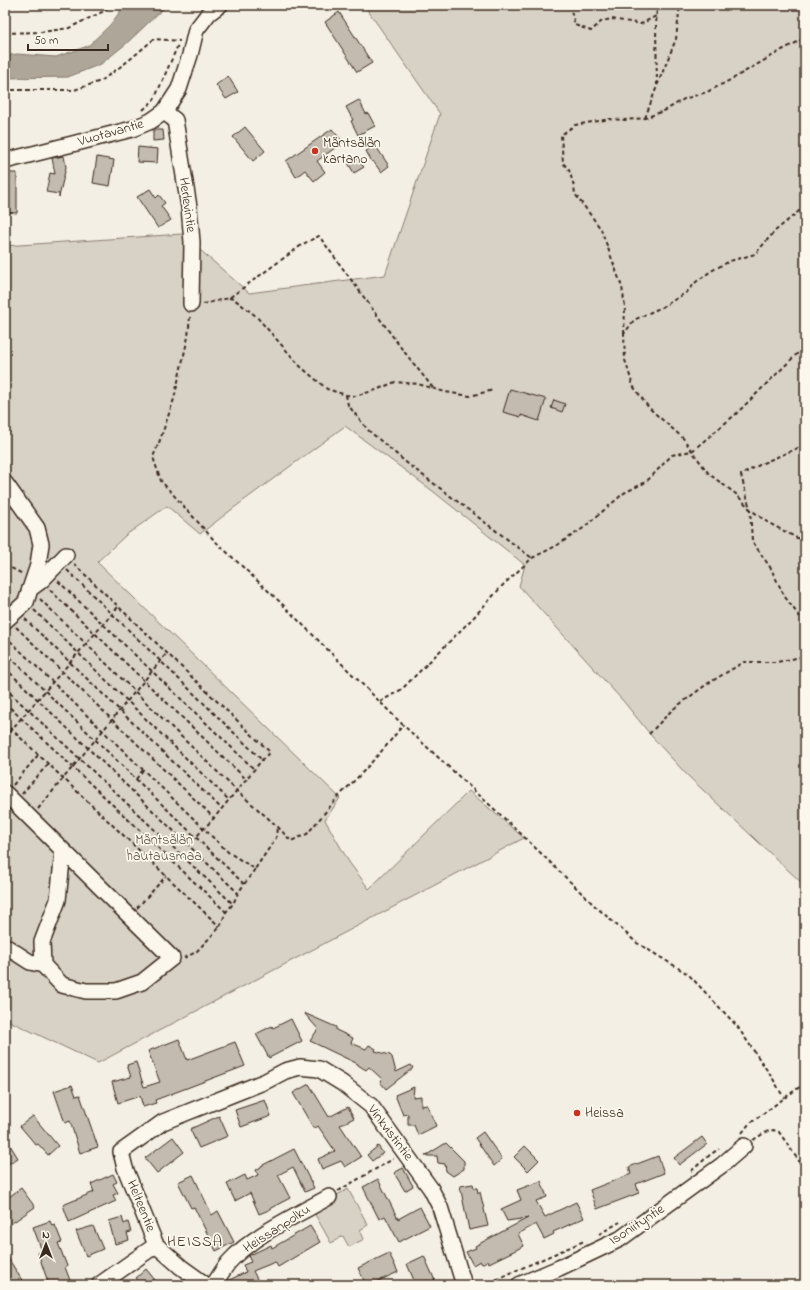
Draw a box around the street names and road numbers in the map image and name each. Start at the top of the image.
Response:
street label: Vuotavantie [75,113,147,153]
street label: Herlevintie [173,176,201,235]
street label: Vinkvistintie [361,1100,419,1166]
street label: Helteentie [121,1177,161,1236]
street label: Heissanpolku [239,1199,315,1259]
street label: Isoniityntie [605,1199,670,1252]

